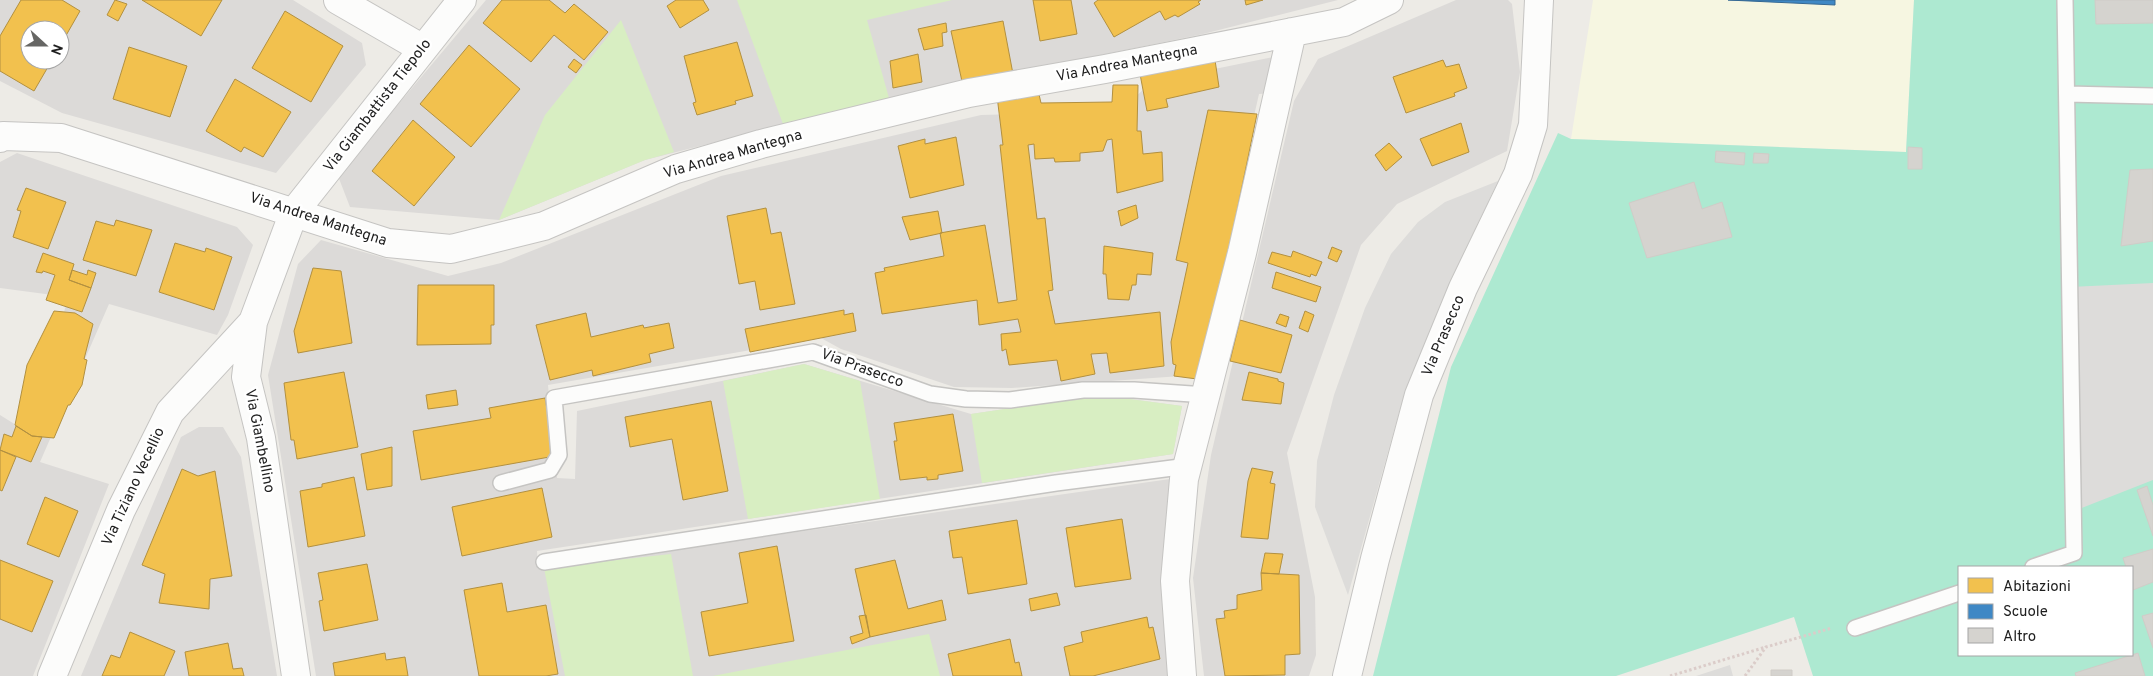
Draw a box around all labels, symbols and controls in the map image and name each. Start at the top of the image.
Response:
north arrow [20,20,70,70]
street label: Via Giambattista Tiepolo [320,35,436,177]
text: N [46,41,65,57]
street label: Via Andrea Mantegna [1055,41,1199,87]
street label: Via Andrea Mantegna [662,126,804,184]
street label: Via Andrea Mantegna [247,189,389,251]
street label: Via Prasecco [1418,292,1470,380]
street label: Via Prasecco [818,345,906,393]
street label: Via Giambellino [240,387,278,495]
street label: Via Tiziano Vecellio [98,425,170,549]
legend [1958,566,2133,656]
text: Abitazioni [2003,578,2071,597]
text: Scuole [2003,603,2048,622]
text: Altro [2003,628,2036,647]

